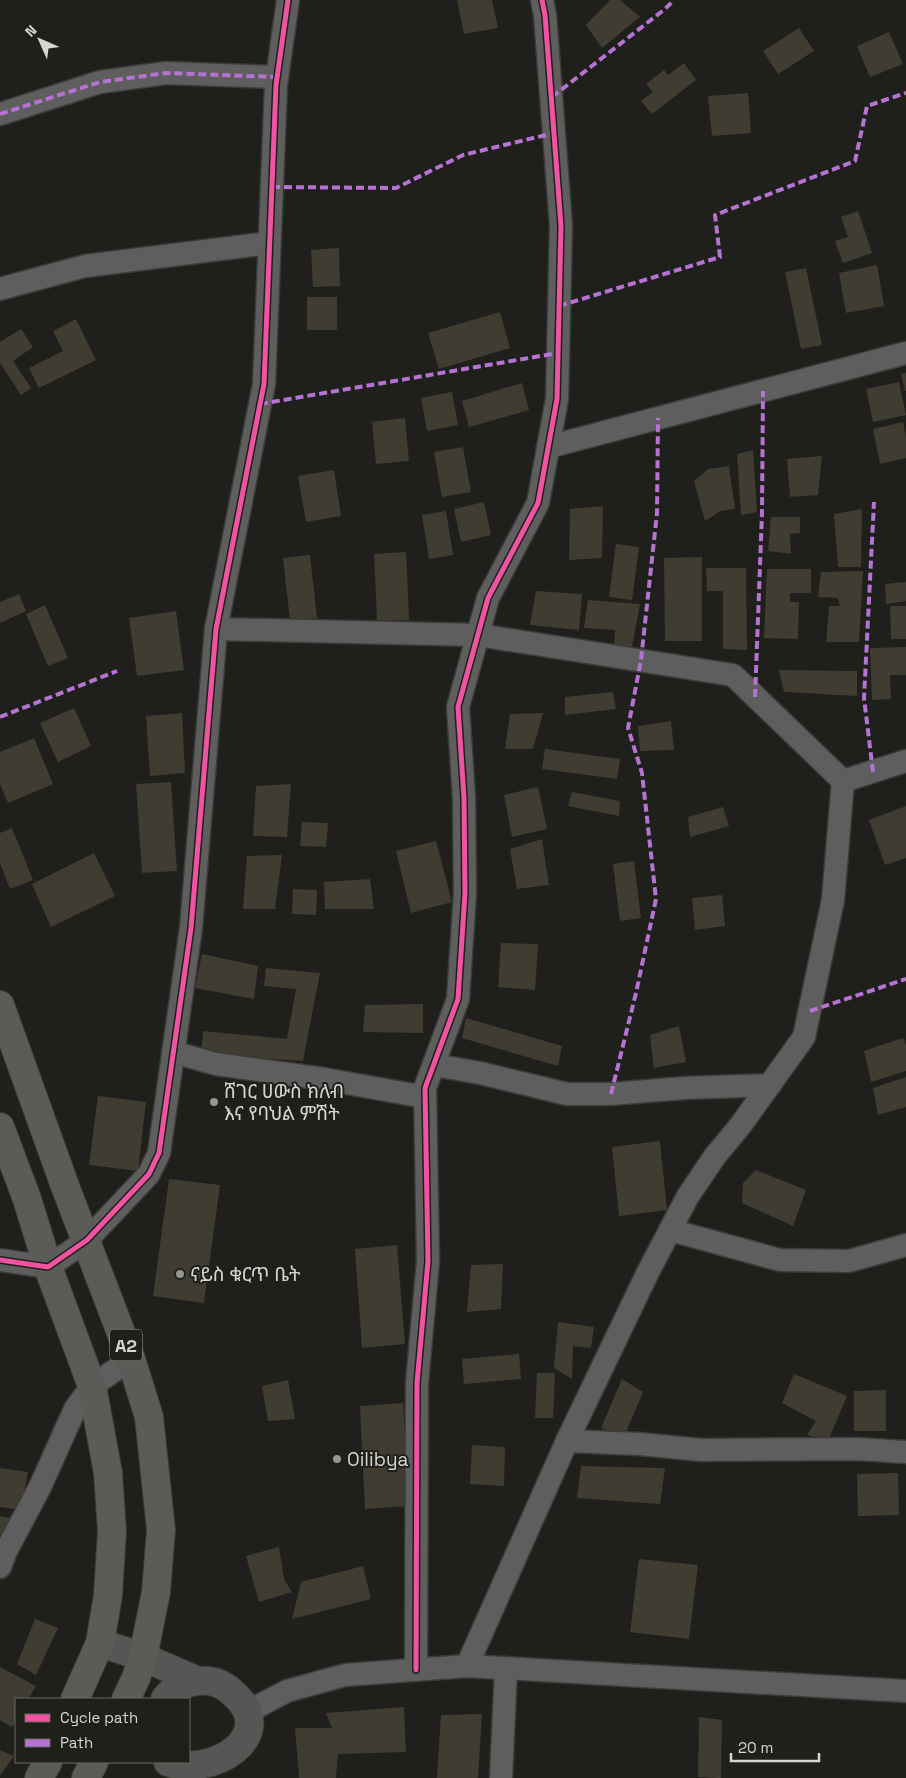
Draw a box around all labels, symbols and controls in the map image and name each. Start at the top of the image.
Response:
north arrow [15,15,65,65]
text: N [21,21,40,40]
place label: ሸገር ሀውስ ክለብ እና የባህል ምሽት [224,1079,344,1126]
marker: ሸገር ሀውስ ክለብ እና የባህል ምሽት [208,1096,220,1108]
place label: ናይስ ቁርጥ ቤት [190,1262,301,1287]
marker: ናይስ ቁርጥ ቤት [174,1268,186,1280]
road number: A2 [110,1330,142,1360]
place label: Oilibya [347,1447,409,1472]
marker: Oilibya [331,1453,343,1465]
legend [15,1698,190,1763]
text: Cycle path [60,1708,138,1727]
scale bar [731,1730,818,1762]
text: Path [60,1733,93,1752]
text: 20 m [738,1738,773,1757]

